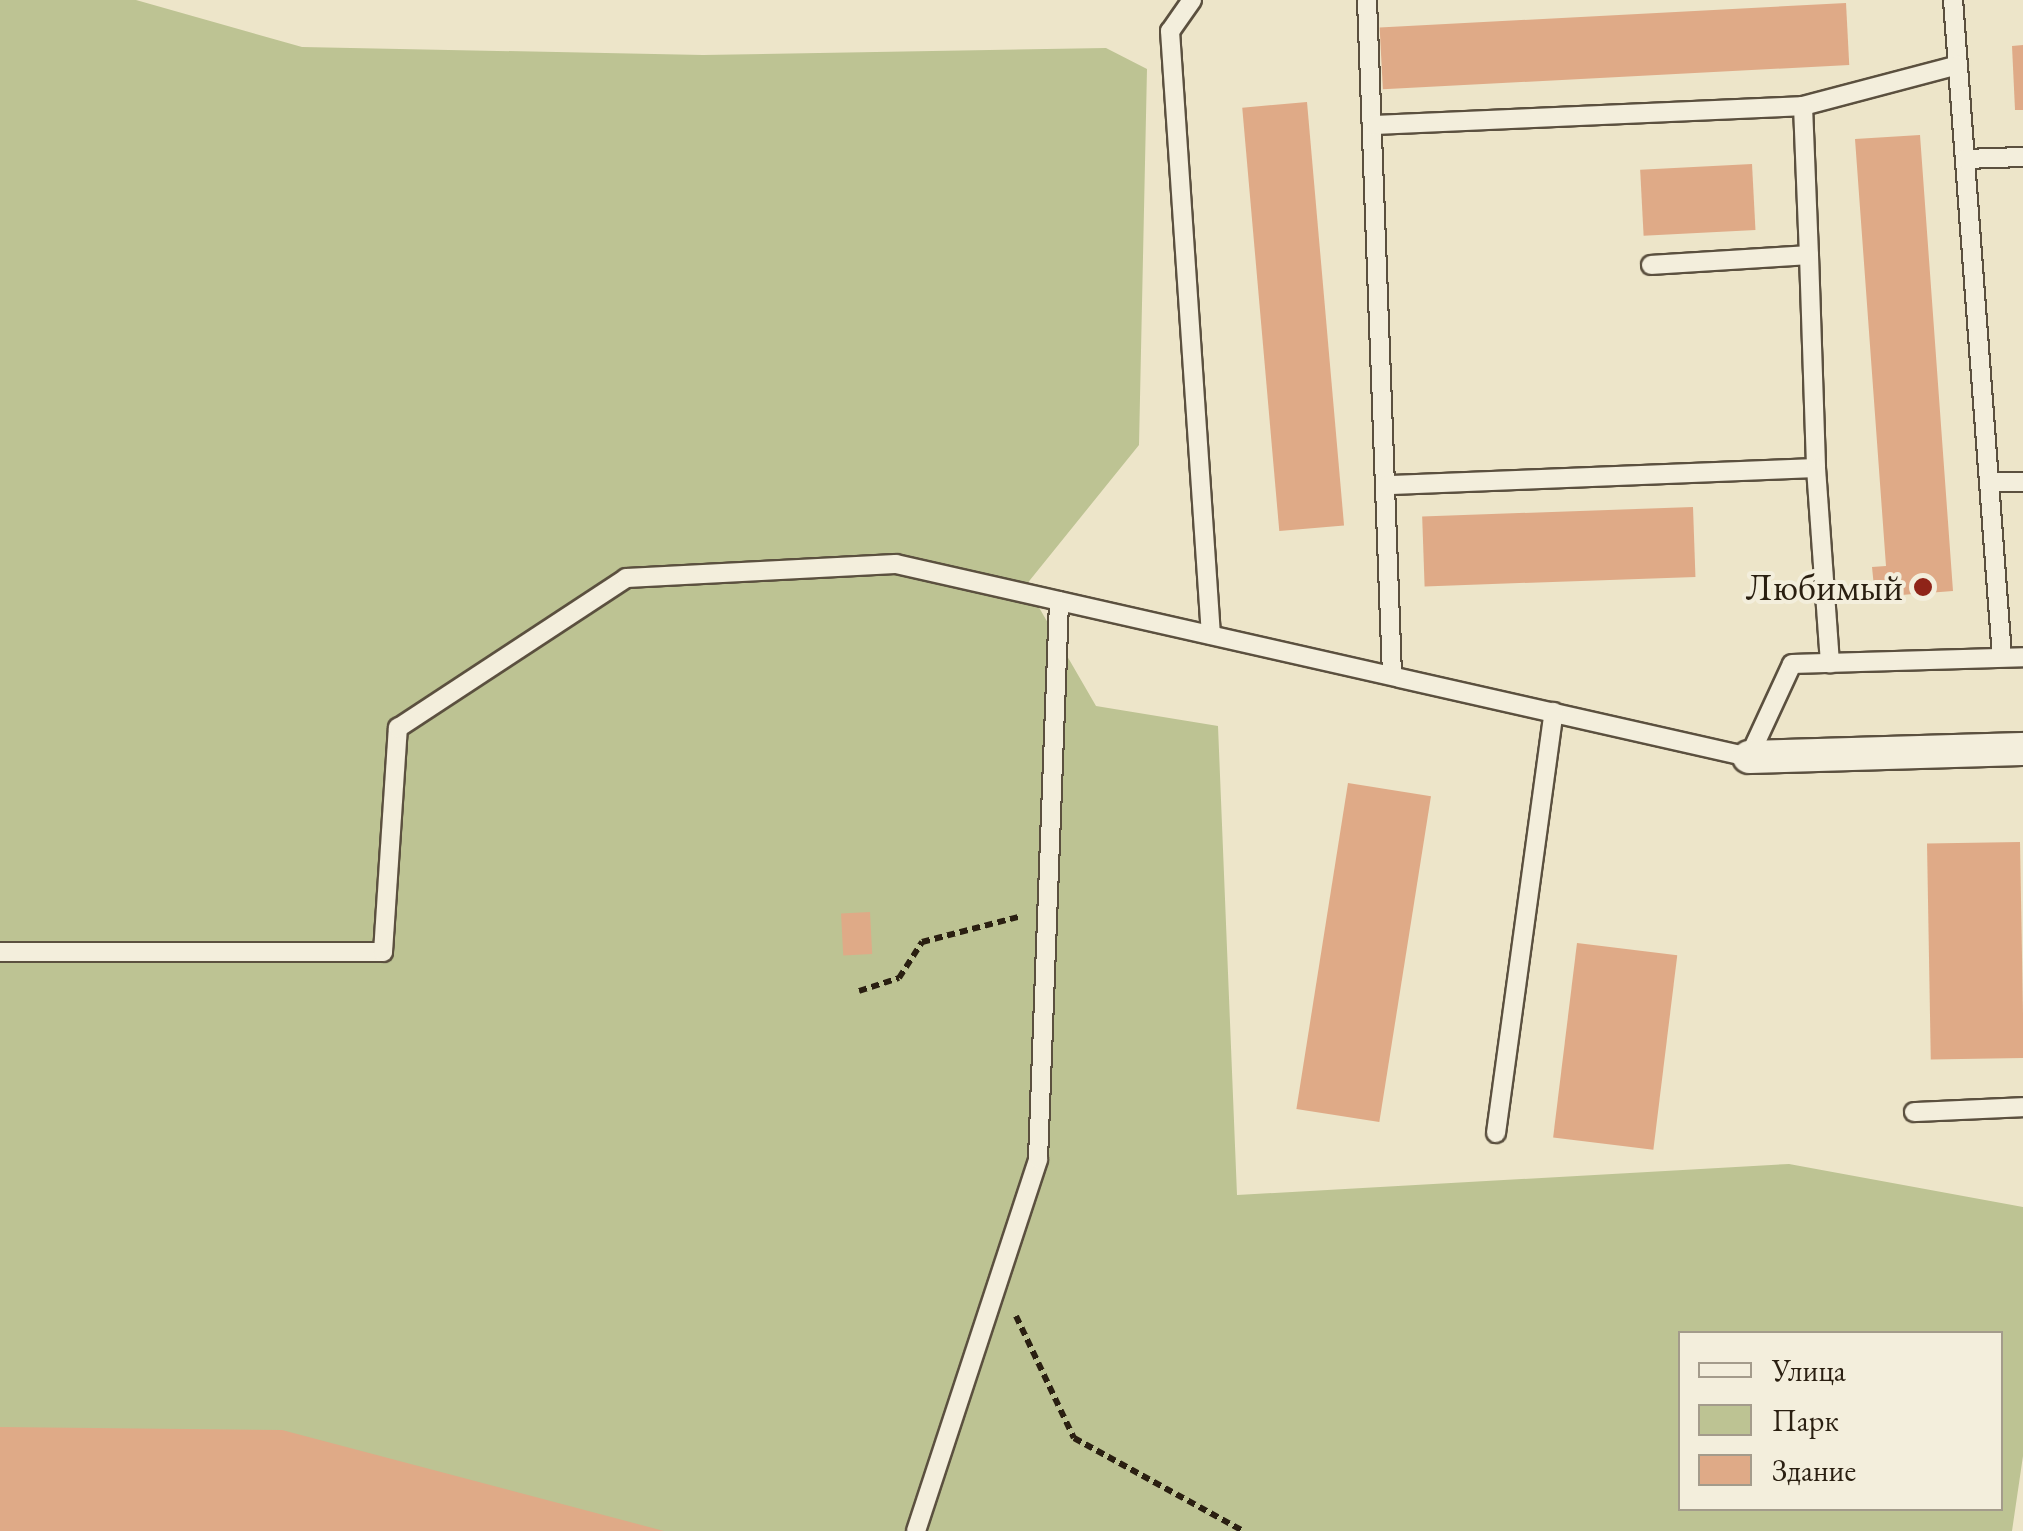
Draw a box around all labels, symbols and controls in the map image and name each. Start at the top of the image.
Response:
place label: Любимый [1746,564,1903,610]
marker: Любимый [1912,576,1934,598]
legend [1678,1331,2003,1511]
text: Улица [1772,1351,1846,1390]
text: Парк [1772,1401,1839,1440]
text: Здание [1772,1451,1856,1490]

